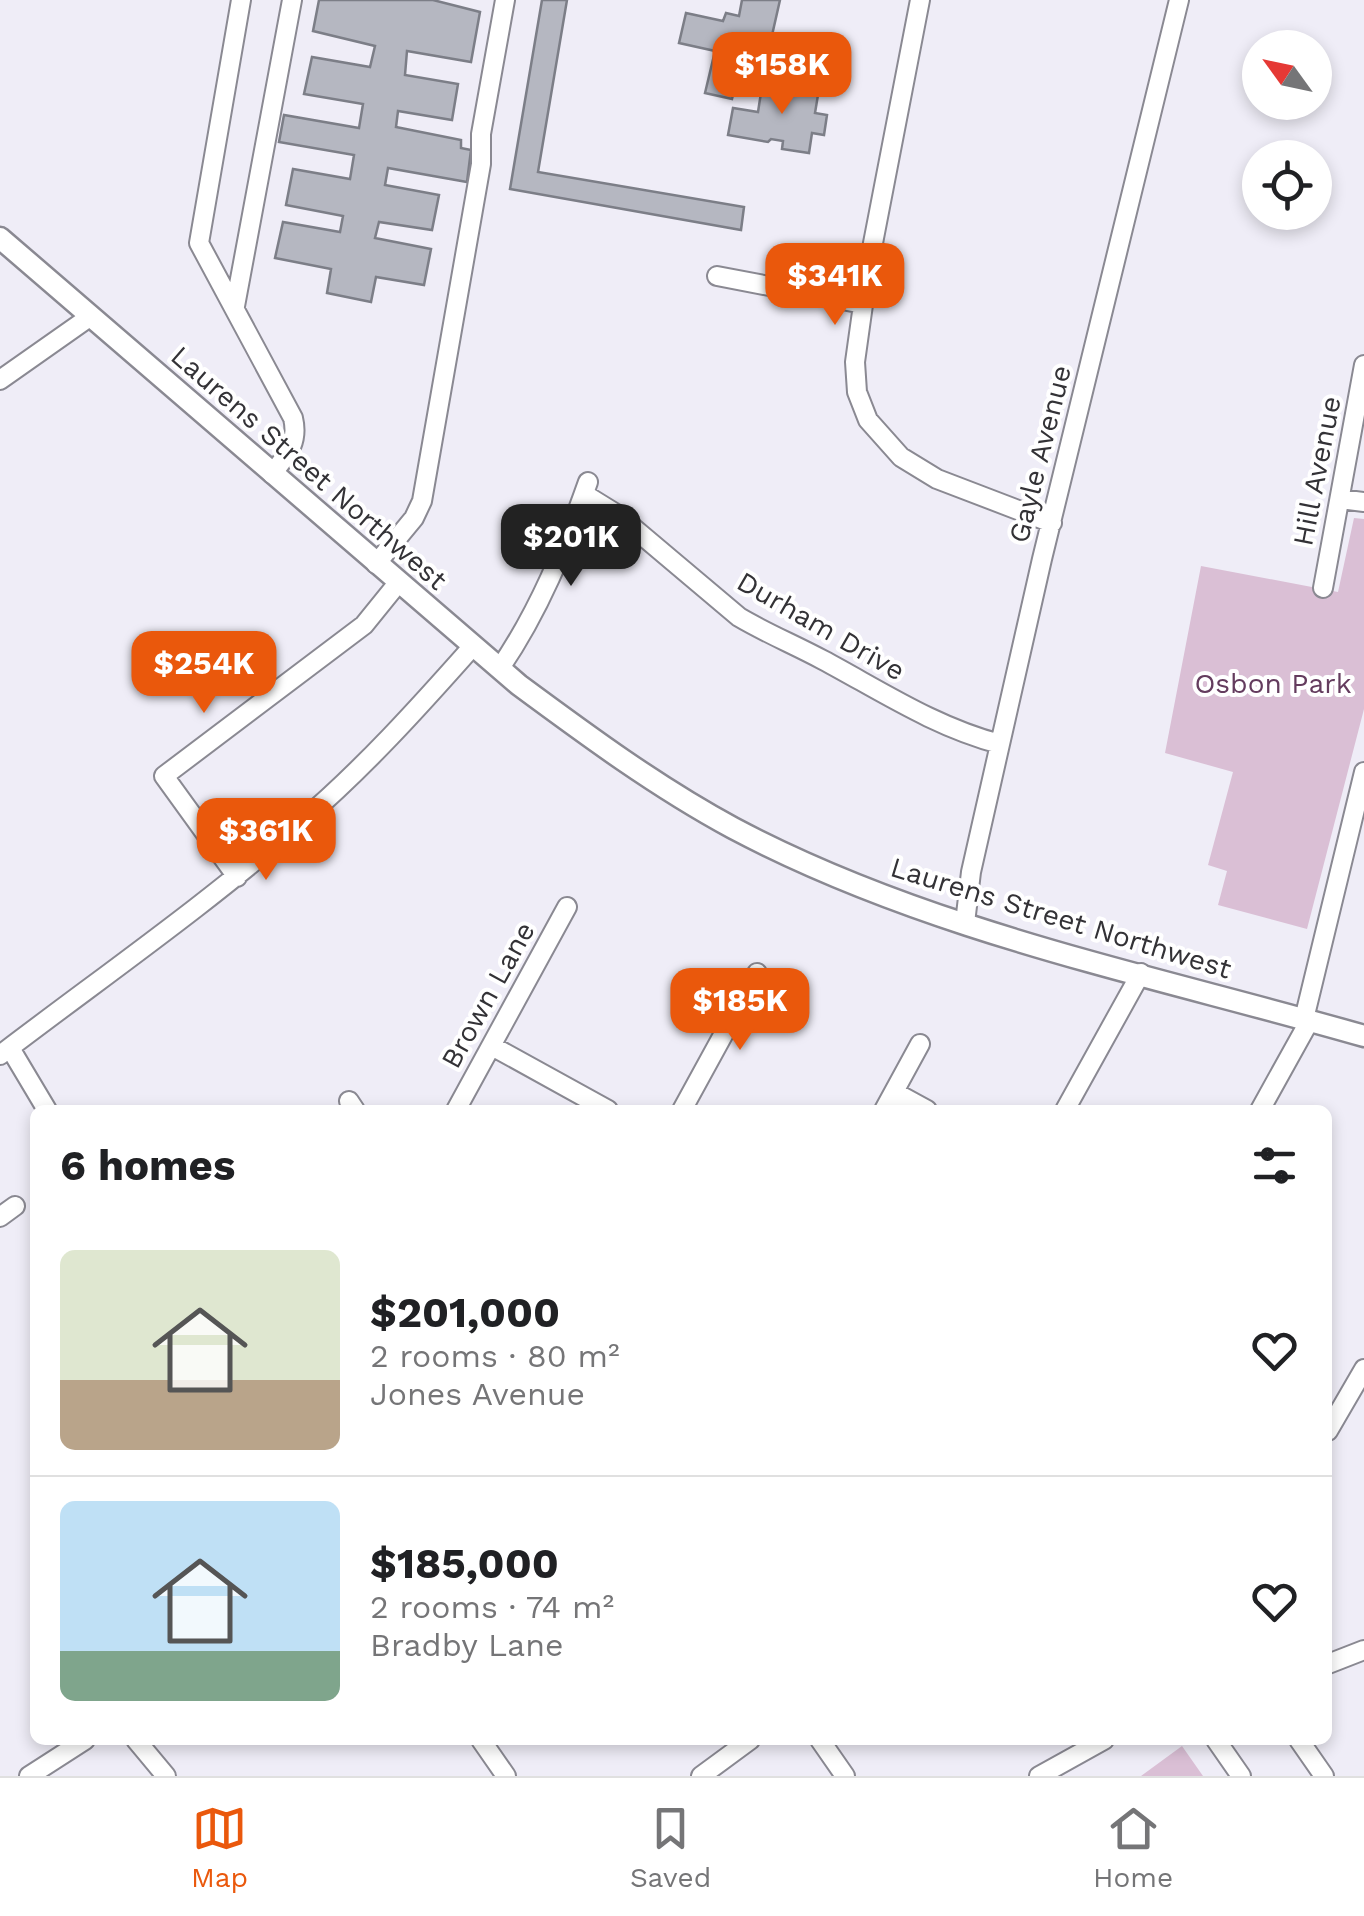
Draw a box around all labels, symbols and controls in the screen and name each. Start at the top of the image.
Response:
north arrow [1242,30,1332,120]
map controls [1242,30,1332,230]
pin: $158K [712,32,852,117]
text: $158K [734,45,830,83]
button: locate [1242,140,1332,230]
pin: $341K [765,243,905,328]
text: $341K [787,256,883,294]
street label: Laurens Street Northwest [164,339,454,597]
street label: Gayle Avenue [1002,362,1078,546]
street label: Hill Avenue [1286,393,1348,549]
pin: $201K [501,504,641,589]
text: $201K [523,517,619,555]
street label: Durham Drive [731,565,911,687]
pin: $254K [134,631,274,716]
text: $254K [153,644,255,682]
park label: Osbon Park [1194,667,1352,700]
pin: $361K [196,798,336,883]
text: $361K [219,811,313,849]
street label: Laurens Street Northwest [887,850,1236,986]
street label: Brown Lane [434,916,542,1074]
pin: $185K [670,968,810,1053]
text: $185K [692,981,788,1019]
icon: filters [1247,1138,1302,1193]
text: 6 homes [60,1141,235,1190]
text: $201,000 [370,1288,560,1337]
icon: home [140,1290,260,1410]
icon: heart [1247,1323,1302,1378]
text: 2 rooms · 80 m² [370,1337,620,1375]
text: Jones Avenue [370,1375,585,1413]
text: $185,000 [370,1539,559,1588]
icon: home [140,1541,260,1661]
icon: heart [1247,1574,1302,1629]
text: 2 rooms · 74 m² [370,1588,614,1626]
text: Bradby Lane [370,1626,563,1664]
tab: Map [191,1801,248,1894]
tab: Saved [630,1801,711,1894]
tab: Home [1093,1801,1173,1894]

